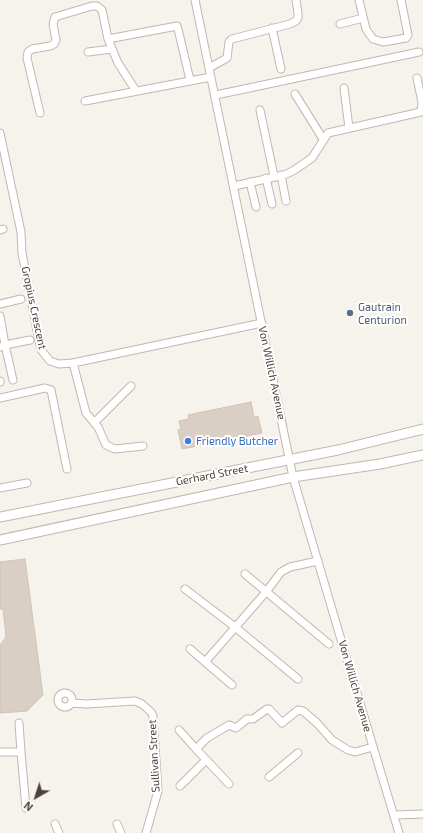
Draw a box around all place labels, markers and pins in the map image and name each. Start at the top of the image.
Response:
place label: Gautrain Centurion [358,300,407,326]
marker: Gautrain Centurion [345,308,355,318]
place label: Friendly Butcher [196,434,278,448]
marker: Friendly Butcher [183,436,193,446]

